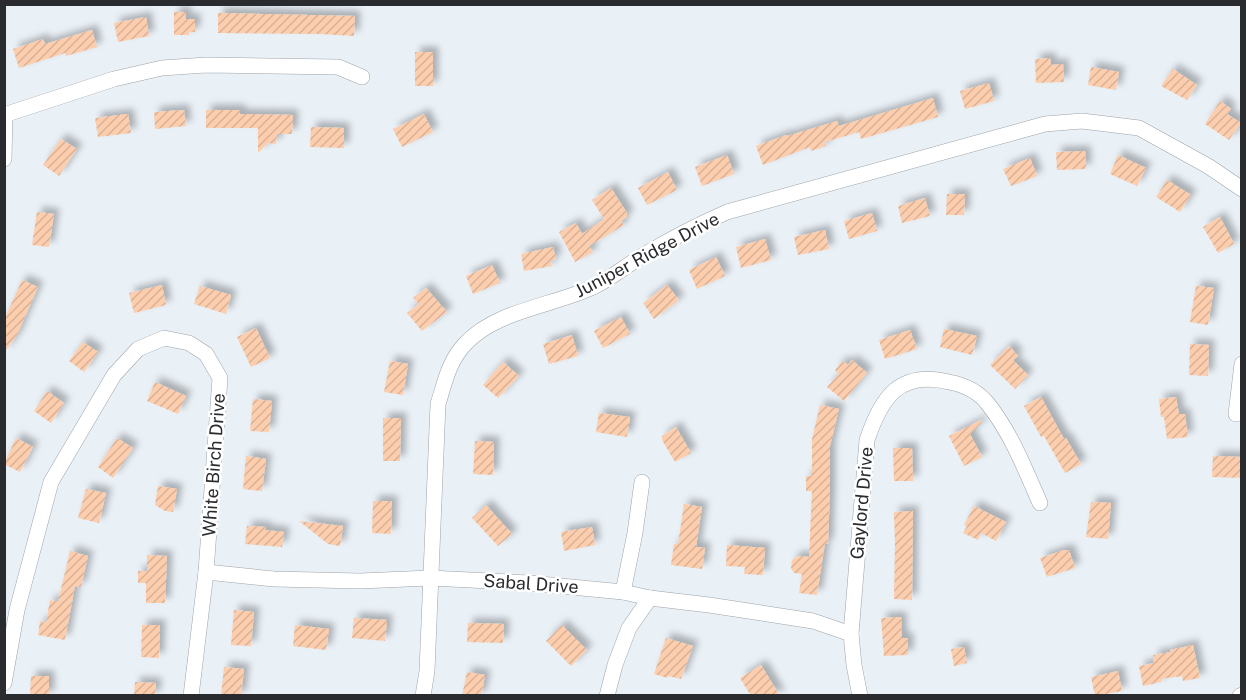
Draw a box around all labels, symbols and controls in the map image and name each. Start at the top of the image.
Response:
street label: Juniper Ridge Drive [571,208,723,302]
street label: White Birch Drive [198,392,229,538]
street label: Gaylord Drive [846,446,877,560]
street label: Sabal Drive [483,570,579,597]

